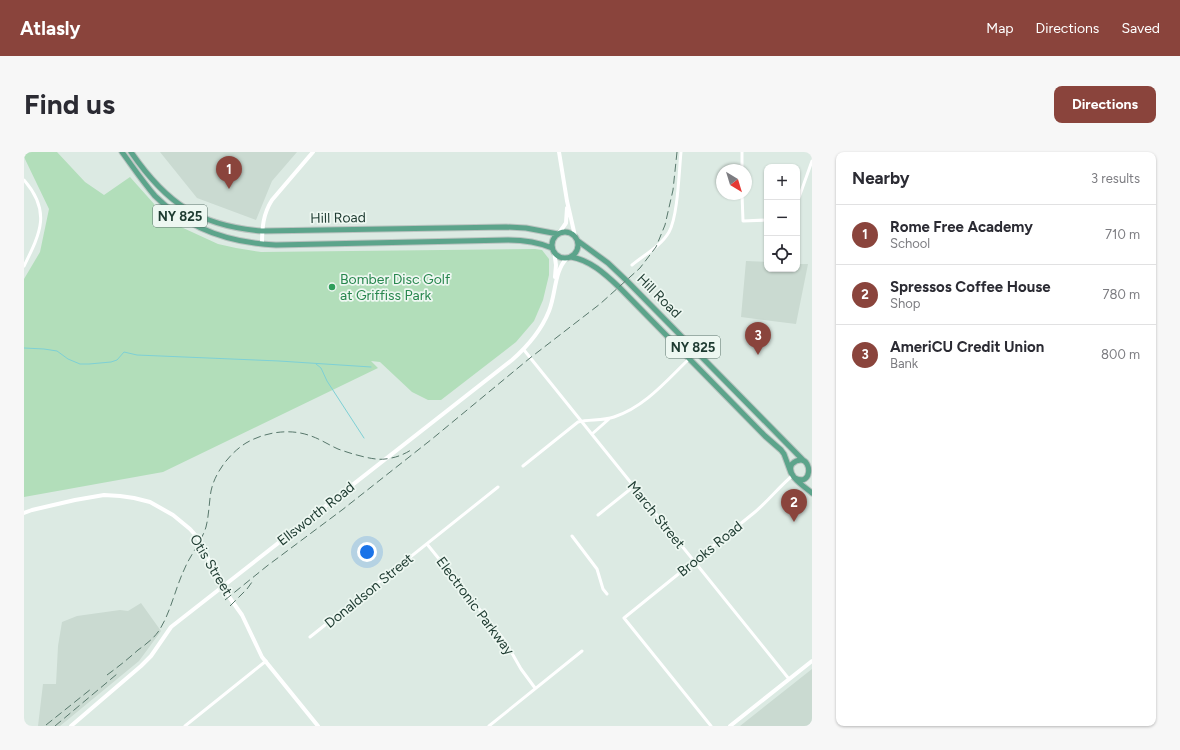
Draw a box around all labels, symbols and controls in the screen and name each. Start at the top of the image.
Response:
text: Atlasly [20,17,80,40]
text: Map [986,20,1014,37]
text: Directions [1036,20,1099,37]
text: Saved [1121,20,1160,37]
button: Directions [1054,86,1156,123]
text: Find us [24,87,115,121]
pin: 1 [216,156,242,189]
north arrow [716,164,752,200]
map controls [764,164,800,272]
button: + [764,164,800,200]
text: Nearby [852,168,910,188]
text: 3 results [1091,171,1140,186]
button: − [764,200,800,236]
road number: NY 825 [153,205,207,227]
street label: Hill Road [310,209,366,227]
text: Rome Free Academy [890,218,1033,236]
text: 1 [862,227,868,242]
text: 710 m [1105,227,1140,242]
button: locate [764,236,800,272]
text: School [890,236,930,251]
street label: Hill Road [633,270,685,322]
place label: Bomber Disc Golf at Griffiss Park [340,271,451,304]
text: Spressos Coffee House [890,278,1051,296]
marker: Bomber Disc Golf at Griffiss Park [327,282,337,292]
text: 2 [861,287,869,302]
text: 780 m [1102,287,1140,302]
text: Shop [890,296,920,311]
pin: 3 [745,322,771,355]
road number: NY 825 [666,336,720,358]
text: AmeriCU Credit Union [890,338,1044,356]
text: 3 [861,347,869,362]
text: 800 m [1101,347,1140,362]
text: Bank [890,356,918,371]
street label: March Street [624,478,688,552]
street label: Ellsworth Road [274,479,358,549]
pin: 2 [781,489,807,522]
street label: Brooks Road [674,518,746,580]
street label: Otis Street [186,531,236,599]
your location [357,542,377,562]
street label: Donaldson Street [321,550,417,632]
street label: Electronic Parkway [433,553,518,659]

